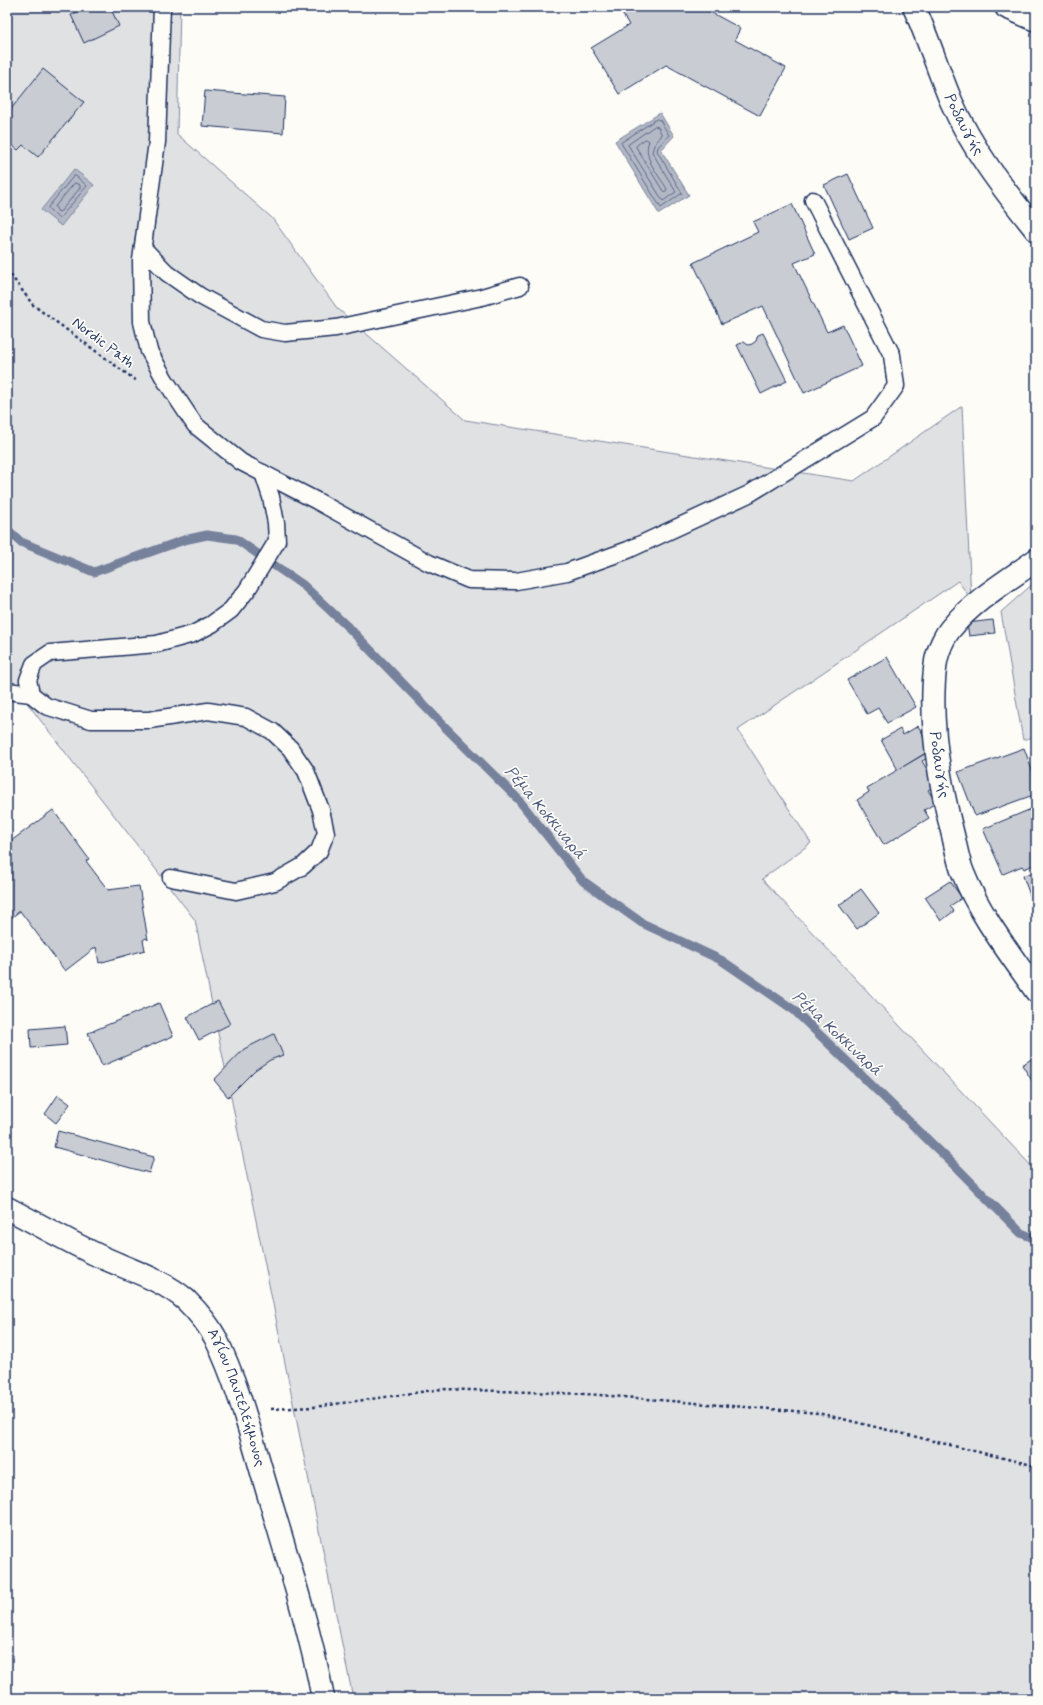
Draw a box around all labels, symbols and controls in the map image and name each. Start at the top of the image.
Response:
street label: Ροδαυγής [939,91,988,160]
street label: Nordic Path [68,313,138,373]
street label: Ροδαυγής [925,731,954,800]
water label: Ρέμα Κοκκιναρά [500,762,590,864]
water label: Ρέμα Κοκκιναρά [788,987,886,1081]
street label: Αγίου Παντελεήμονος [202,1325,270,1469]

